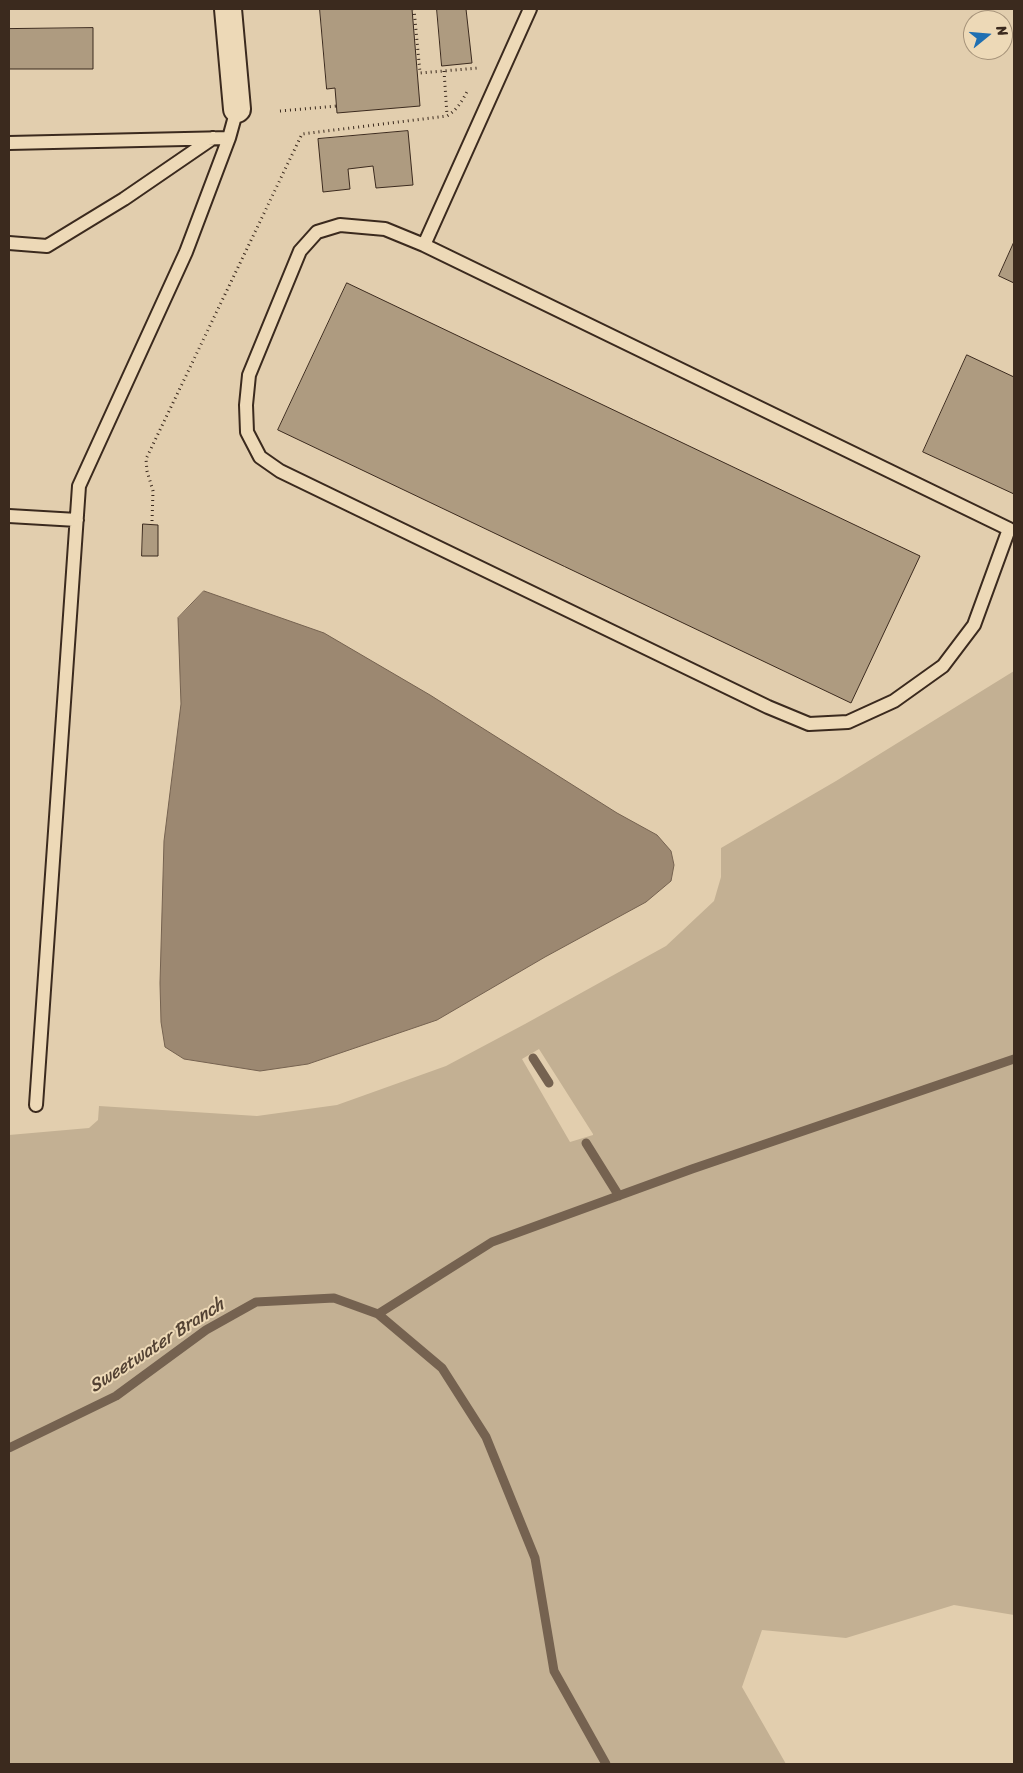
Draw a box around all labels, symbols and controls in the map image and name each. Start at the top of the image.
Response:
north arrow [963,10,1013,60]
text: N [988,22,1015,39]
water label: Sweetwater Branch [85,1294,229,1398]

